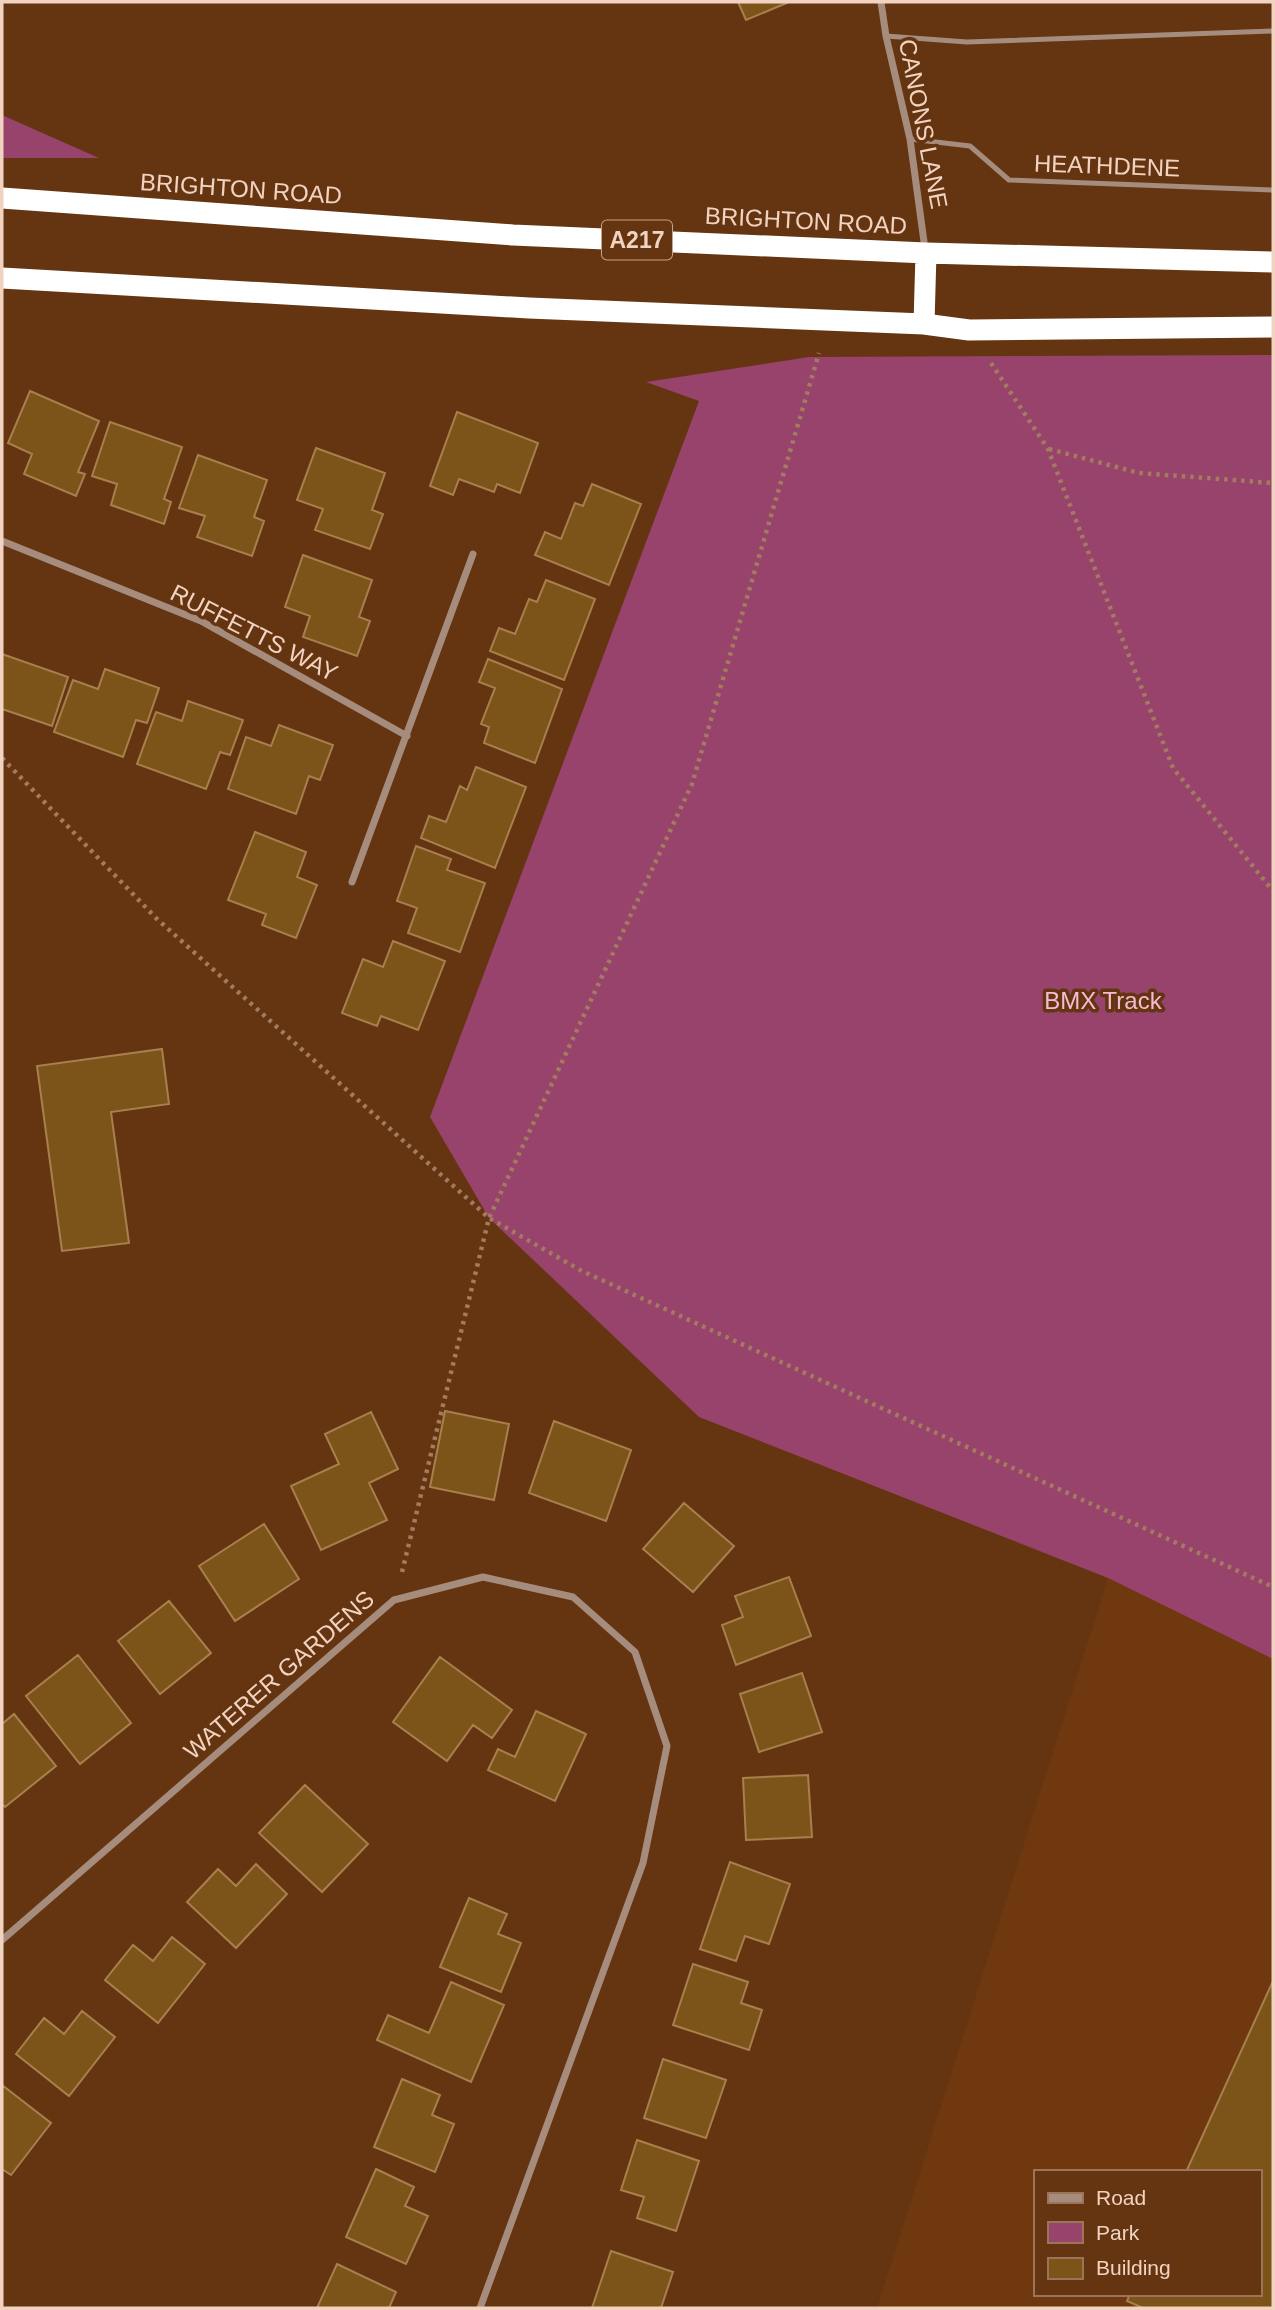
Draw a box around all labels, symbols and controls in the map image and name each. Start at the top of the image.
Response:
street label: CANONS LANE [894,37,953,211]
street label: HEATHDENE [1033,149,1181,182]
street label: BRIGHTON ROAD [139,168,343,209]
street label: BRIGHTON ROAD [704,202,908,239]
road number: A217 [602,220,672,260]
street label: RUFFETTS WAY [166,579,342,686]
park label: BMX Track [1044,987,1163,1014]
street label: WATERER GARDENS [178,1585,379,1764]
legend [1034,2170,1261,2296]
text: Road [1096,2186,1146,2209]
text: Park [1096,2221,1140,2244]
text: Building [1096,2256,1171,2279]

